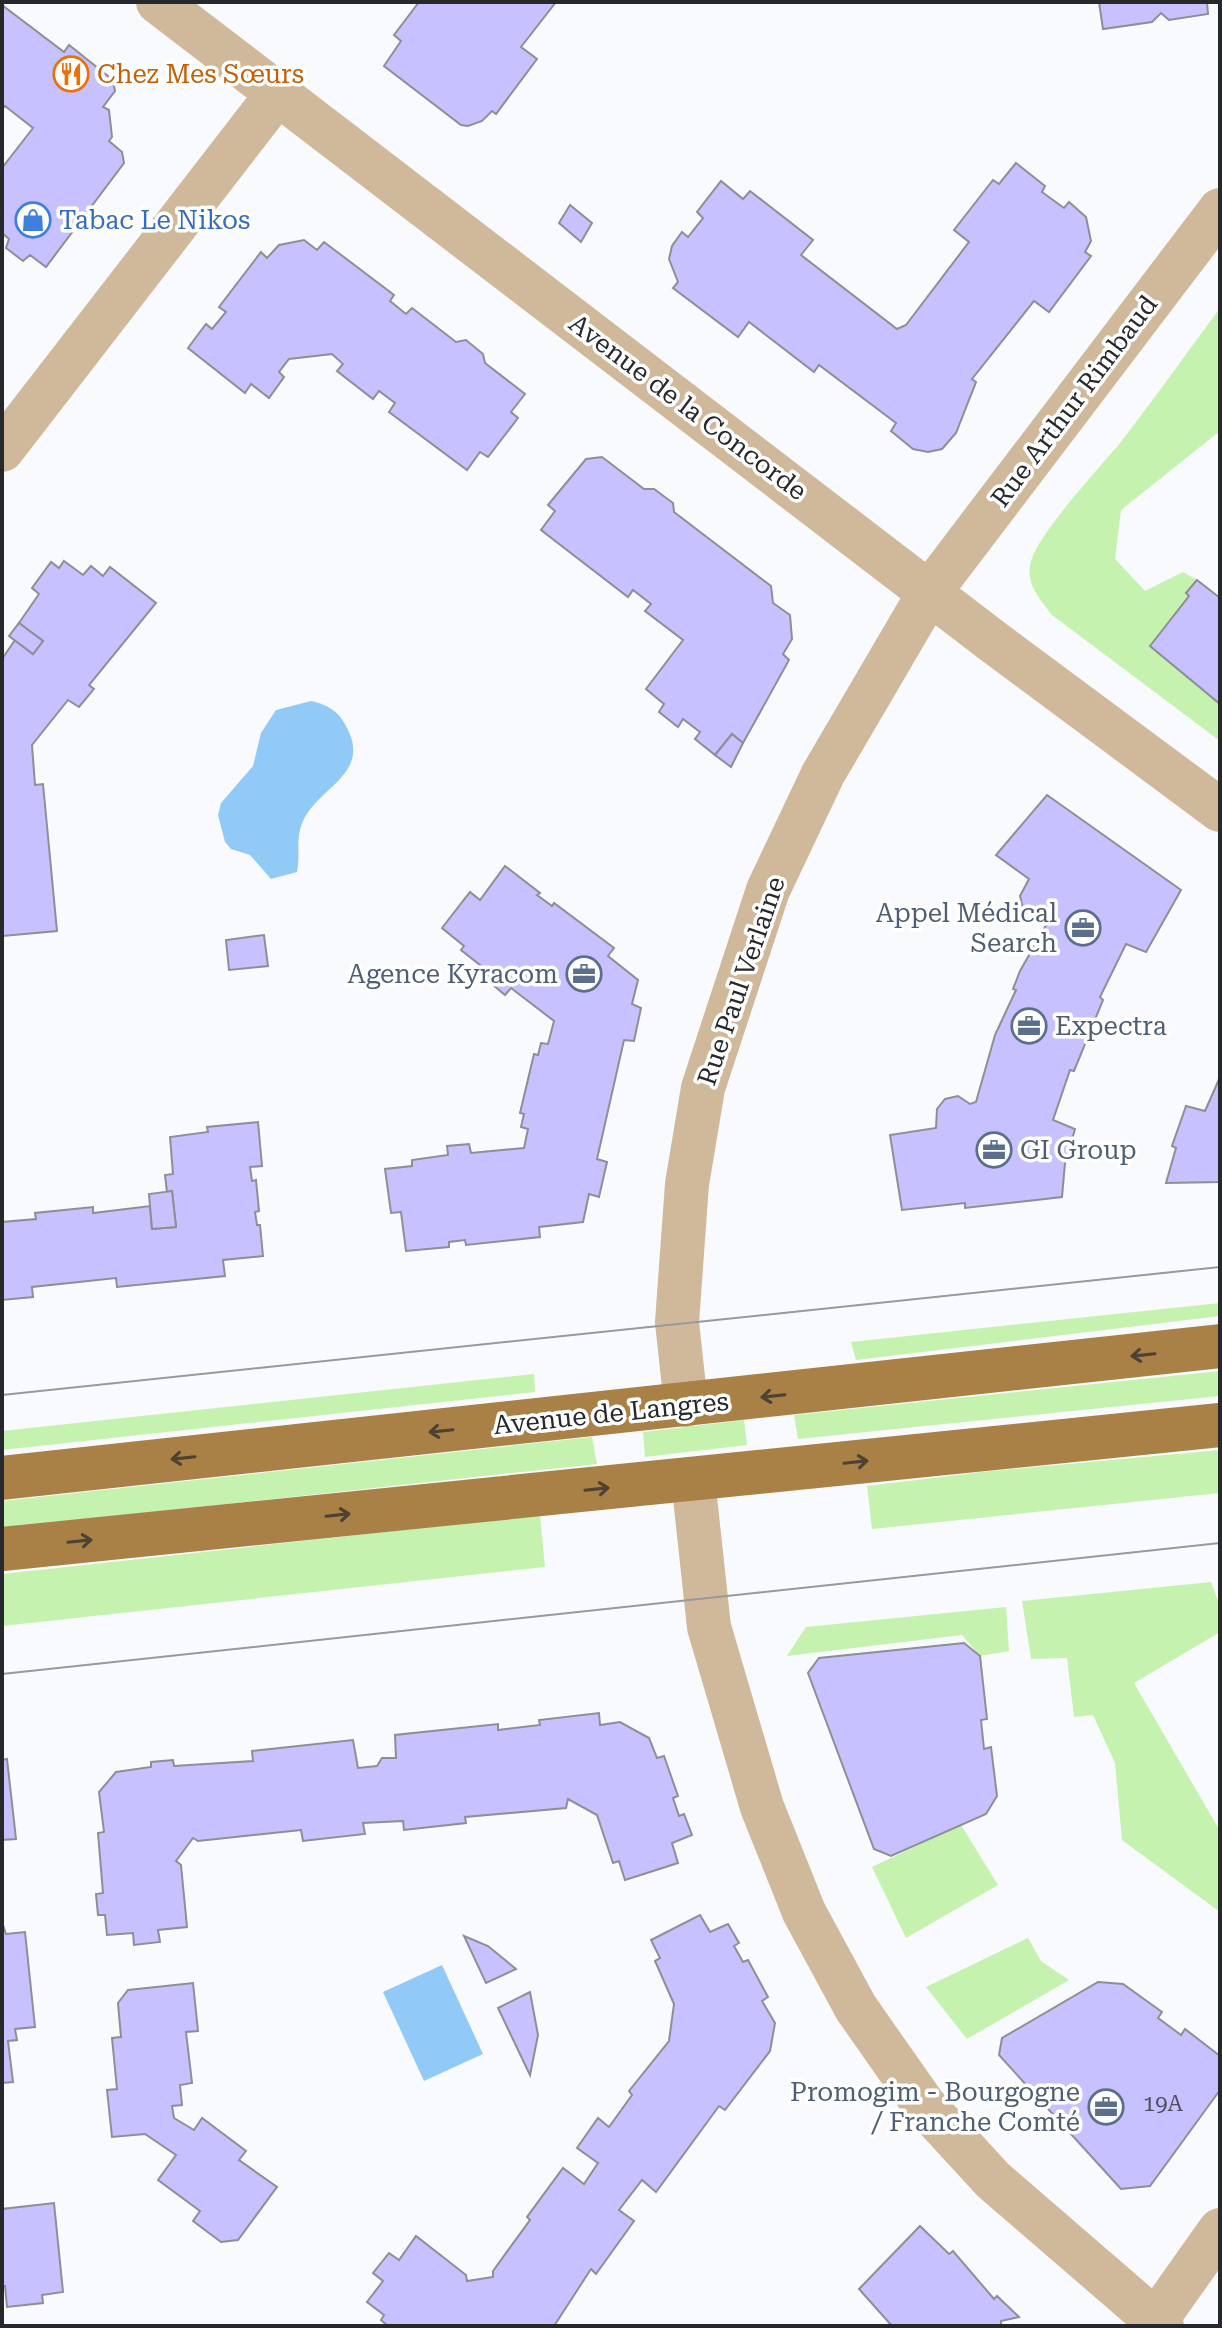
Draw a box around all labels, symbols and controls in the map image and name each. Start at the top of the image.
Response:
restaurant icon: Chez Mes Sœurs [52,55,90,93]
place label: Chez Mes Sœurs [97,59,304,89]
shop icon: Tabac Le Nikos [14,201,52,239]
place label: Tabac Le Nikos [59,205,250,235]
street label: Rue Arthur Rimbaud [985,289,1163,513]
street label: Avenue de la Concorde [563,308,813,506]
street label: Rue Paul Verlaine [691,873,791,1089]
place label: Appel Médical Search [876,898,1057,958]
office icon: Appel Médical Search [1064,909,1102,947]
office icon: Agence Kyracom [565,955,603,993]
place label: Agence Kyracom [348,959,558,989]
office icon: Expectra [1010,1007,1048,1045]
place label: Expectra [1055,1011,1167,1041]
office icon: GI Group [975,1131,1013,1169]
place label: GI Group [1020,1135,1136,1165]
one-way arrow [1130,1347,1156,1362]
street label: Avenue de Langres [492,1386,730,1440]
one-way arrow [760,1389,787,1404]
one-way arrow [428,1423,455,1438]
one-way arrow [170,1451,197,1466]
one-way arrow [842,1454,868,1469]
one-way arrow [583,1481,610,1496]
one-way arrow [324,1507,351,1522]
one-way arrow [66,1534,93,1549]
place label: Promogim - Bourgogne / Franche Comté [790,2077,1080,2137]
office icon: Promogim - Bourgogne / Franche Comté [1087,2088,1125,2126]
house number: 19A [1143,2091,1184,2116]

